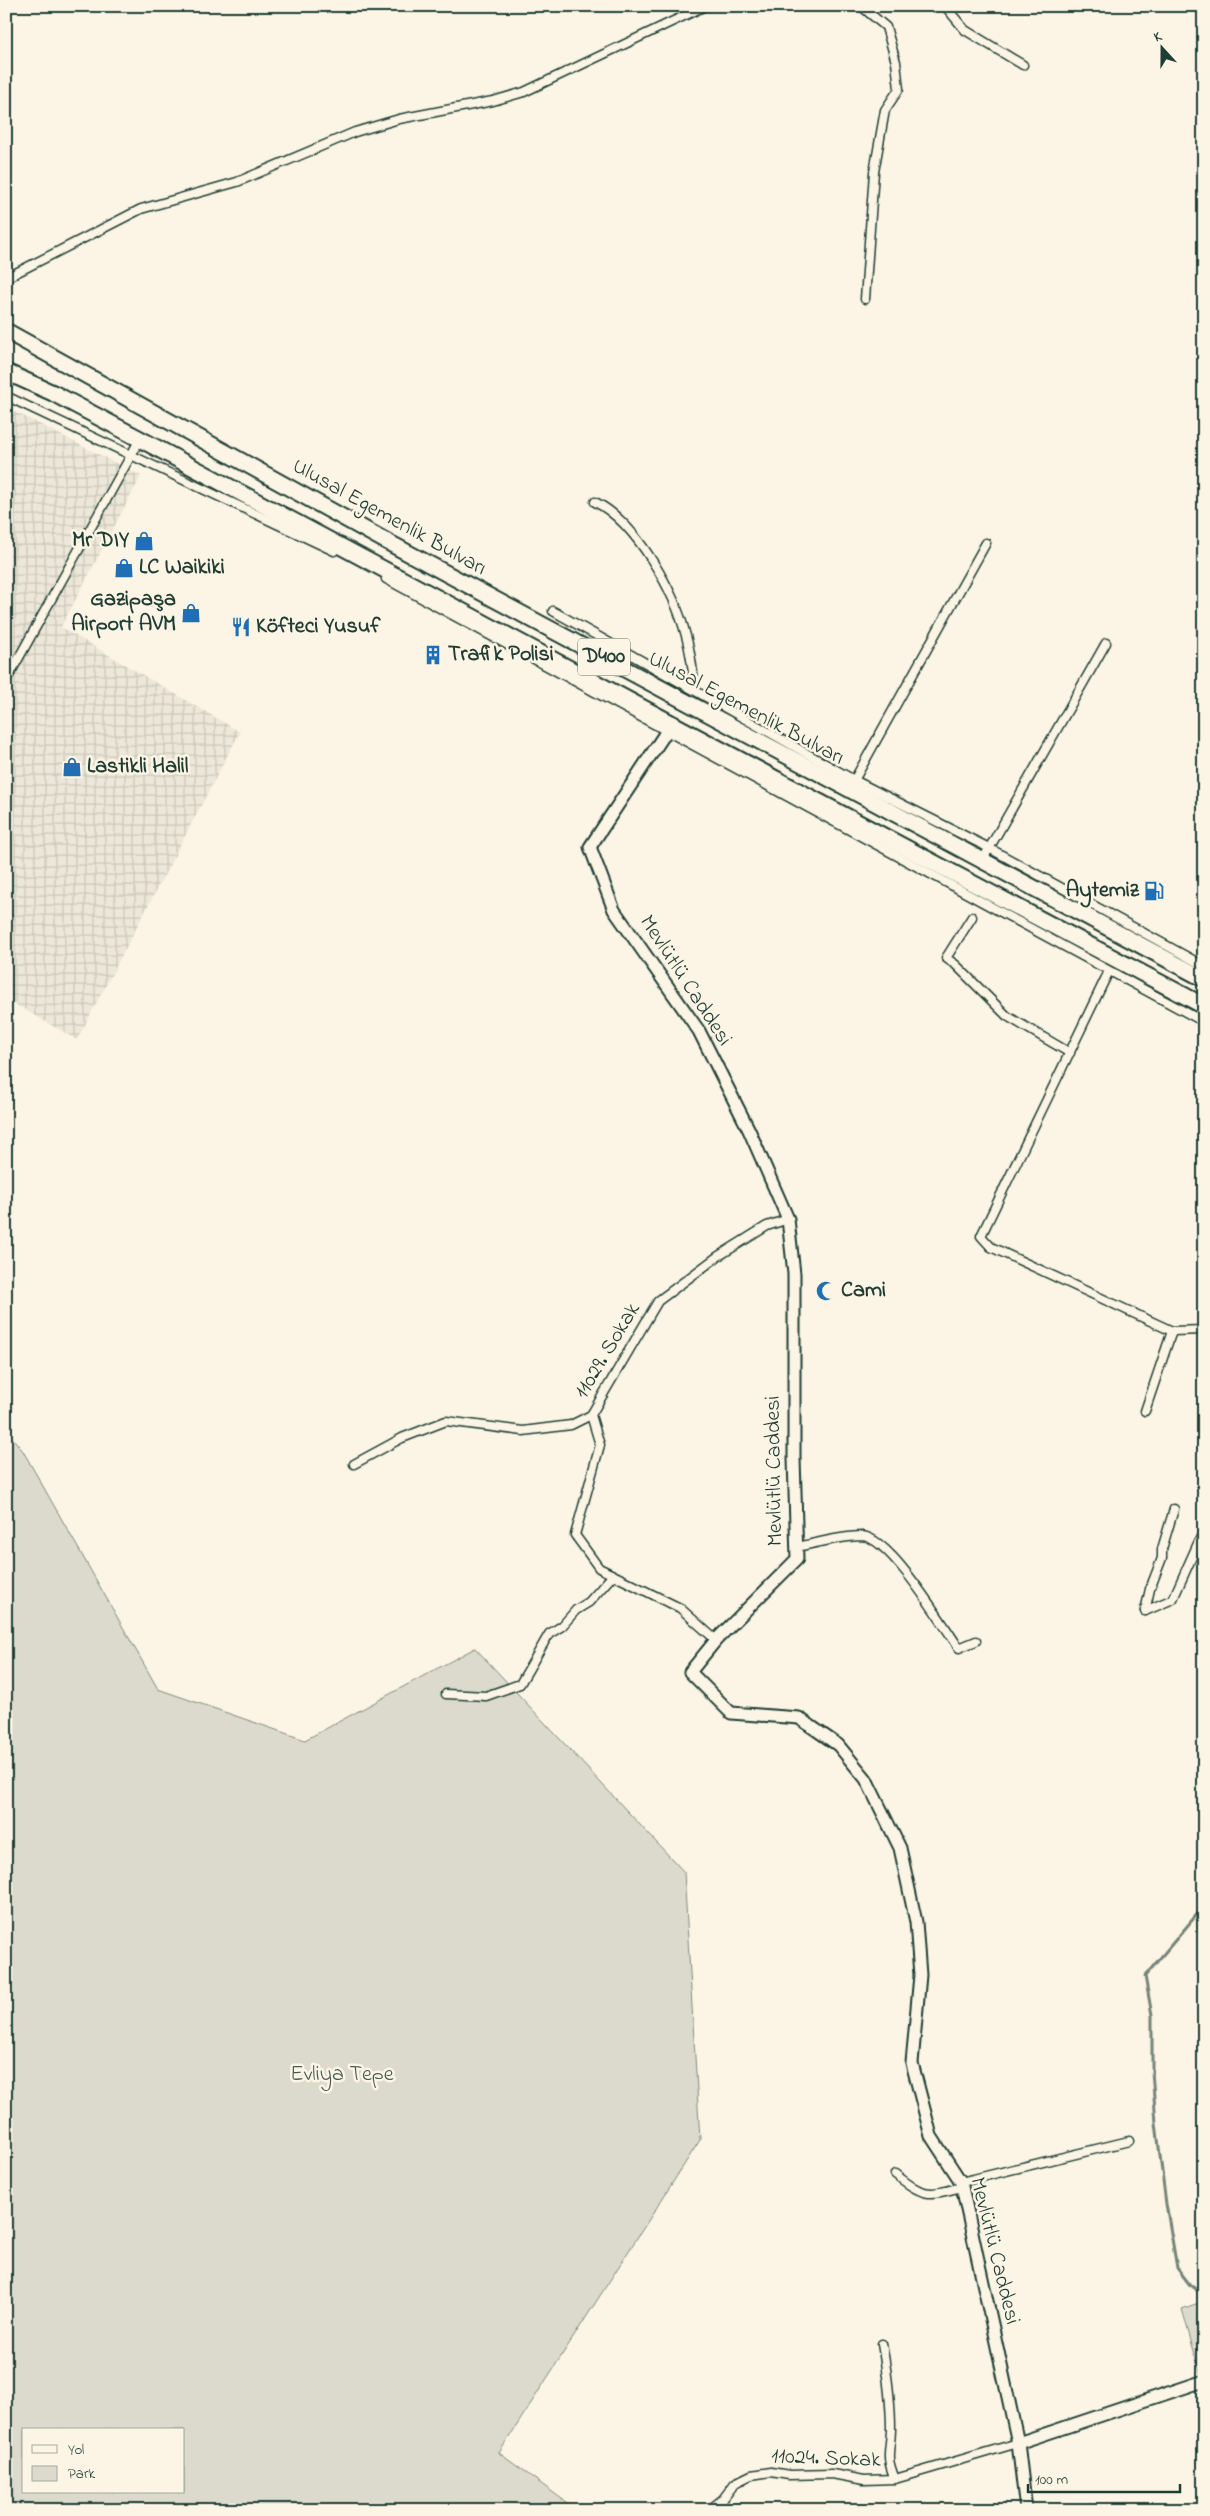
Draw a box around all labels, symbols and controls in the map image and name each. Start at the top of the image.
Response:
north arrow [1138,22,1188,72]
text: K [1151,26,1166,48]
street label: Ulusal Egemenlik Bulvarı [285,451,492,586]
place label: Mr DIY [72,525,130,557]
shop icon: Mr DIY [133,530,155,552]
place label: LC Waikiki [139,552,225,584]
shop icon: LC Waikiki [113,557,135,579]
place label: Gazipaşa Airport AVM [71,584,176,641]
shop icon: Gazipaşa Airport AVM [180,602,202,624]
place label: Köfteci Yusuf [256,611,381,643]
restaurant icon: Köfteci Yusuf [230,616,252,638]
road number: D400 [578,638,630,676]
place label: Trafik Polisi [448,639,554,671]
building icon: Trafik Polisi [422,644,444,666]
street label: Ulusal Egemenlik Bulvarı [642,644,850,775]
place label: Lastikli Halil [87,751,189,783]
shop icon: Lastikli Halil [61,756,83,778]
place label: Aytemiz [1066,875,1140,908]
fuel station icon: Aytemiz [1143,880,1165,902]
street label: Mevlütlü Caddesi [631,909,739,1053]
place label: Cami [841,1275,886,1307]
mosque icon: Cami [815,1280,837,1302]
street label: 11029. Sokak [567,1297,649,1405]
street label: Mevlütlü Caddesi [758,1395,792,1547]
park label: Evliya Tepe [290,2059,394,2092]
street label: Mevlütlü Caddesi [960,2174,1028,2328]
legend [22,2428,185,2494]
text: Yol [68,2439,84,2461]
street label: 11024. Sokak [771,2441,882,2477]
scale bar [1028,2461,1180,2493]
text: Park [68,2463,96,2485]
text: 100 m [1035,2469,1068,2491]

